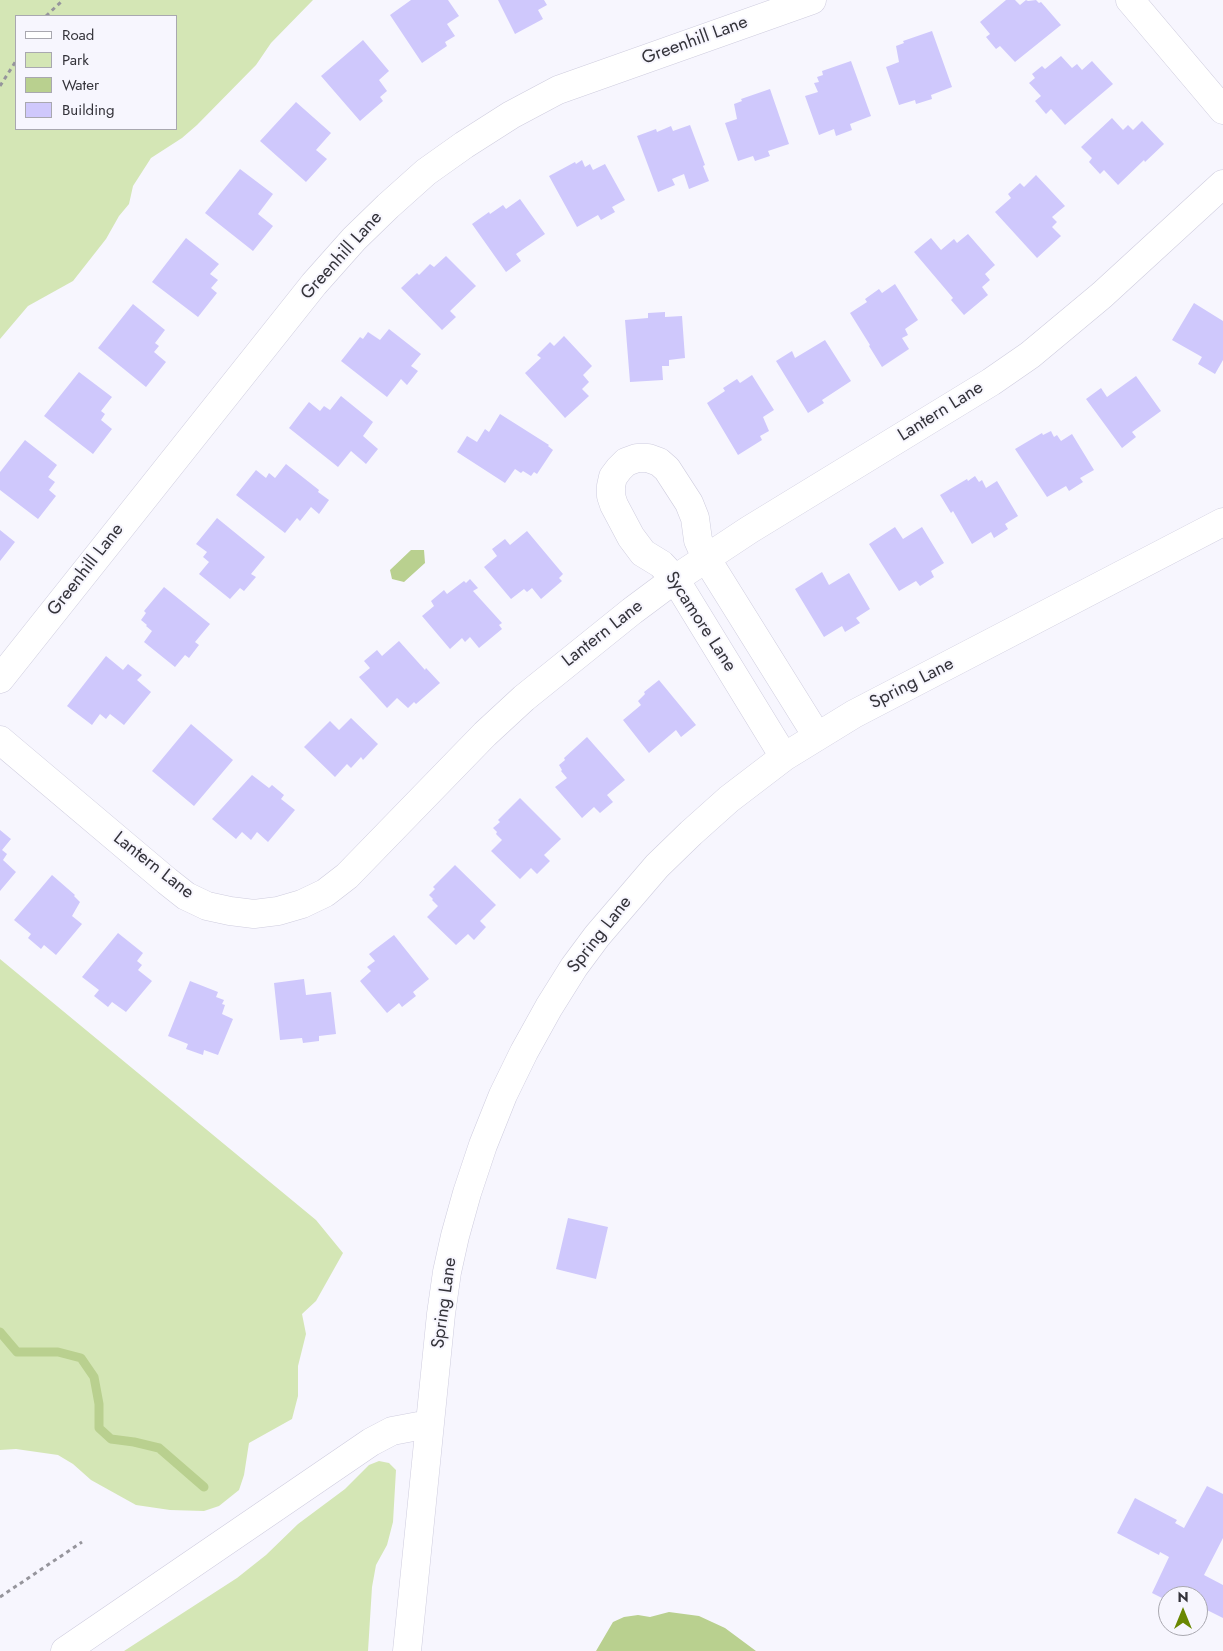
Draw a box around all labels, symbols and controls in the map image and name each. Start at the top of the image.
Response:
street label: Greenhill Lane [639,12,751,70]
legend [15,15,178,130]
text: Road [62,24,94,46]
text: Park [62,49,89,71]
text: Water [62,74,99,96]
text: Building [62,99,114,121]
street label: Greenhill Lane [297,207,387,305]
street label: Lantern Lane [894,377,988,447]
street label: Greenhill Lane [43,520,129,620]
street label: Sycamore Lane [660,568,740,676]
street label: Lantern Lane [558,596,648,672]
street label: Spring Lane [866,654,958,714]
street label: Lantern Lane [108,828,198,904]
street label: Spring Lane [563,892,637,978]
street label: Spring Lane [428,1256,462,1350]
north arrow [1158,1586,1208,1636]
text: N [1177,1587,1189,1607]

